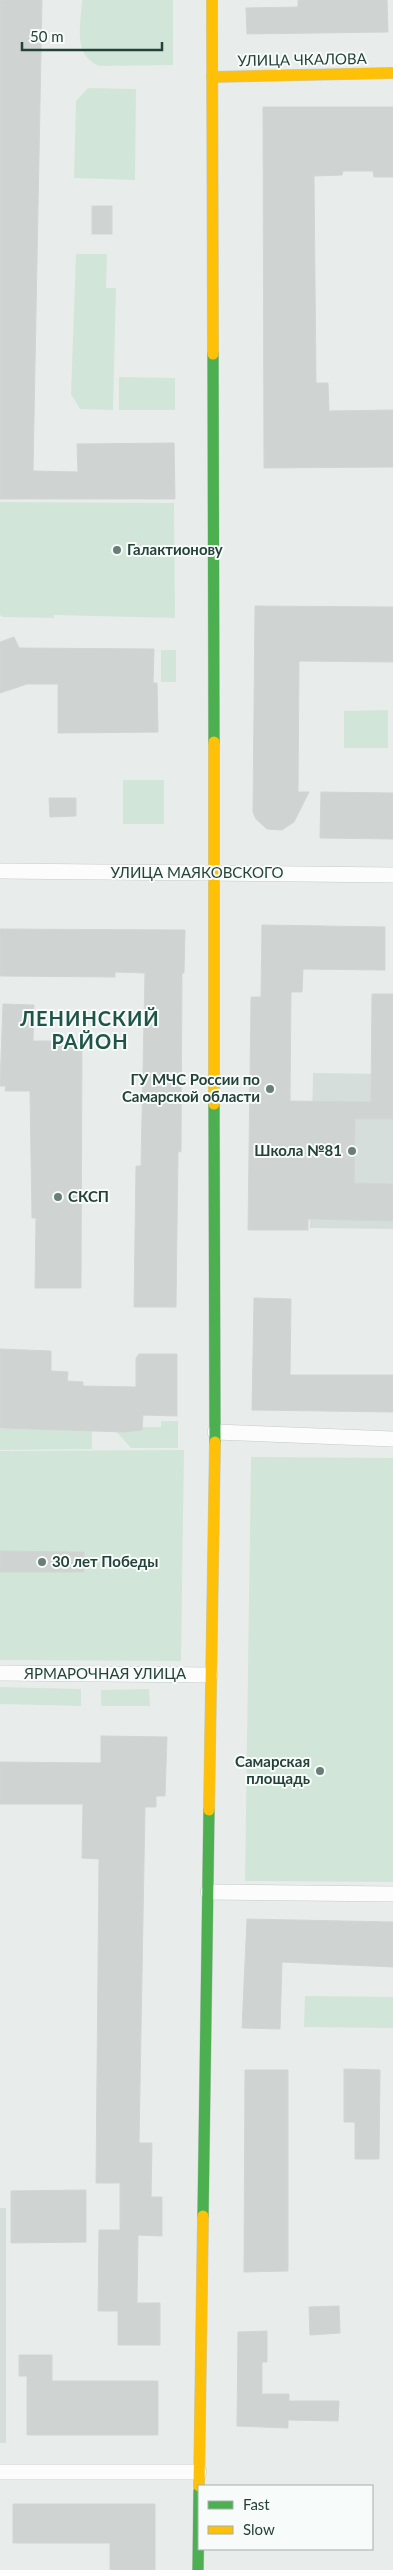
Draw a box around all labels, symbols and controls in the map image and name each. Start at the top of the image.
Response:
scale bar [22,20,162,52]
text: 50 m [30,27,64,45]
street label: УЛИЦА ЧКАЛОВА [237,49,368,69]
place label: Галактионову [127,540,223,558]
marker: Галактионову [111,544,123,556]
street label: УЛИЦА МАЯКОВСКОГО [111,863,283,881]
district label: ЛЕНИНСКИЙ РАЙОН [19,1006,160,1053]
place label: ГУ МЧС России по Самарской области [122,1070,260,1105]
marker: ГУ МЧС России по Самарской области [264,1083,276,1095]
place label: Школа №81 [254,1141,342,1159]
marker: Школа №81 [346,1145,358,1157]
place label: СКСП [68,1187,109,1205]
marker: СКСП [52,1191,64,1203]
place label: 30 лет Победы [52,1552,158,1570]
marker: 30 лет Победы [36,1556,48,1568]
street label: ЯРМАРОЧНАЯ УЛИЦА [23,1664,187,1682]
place label: Самарская площадь [235,1752,310,1787]
marker: Самарская площадь [314,1765,326,1777]
legend [198,2485,373,2550]
text: Fast [243,2495,270,2513]
text: Slow [243,2520,275,2538]

